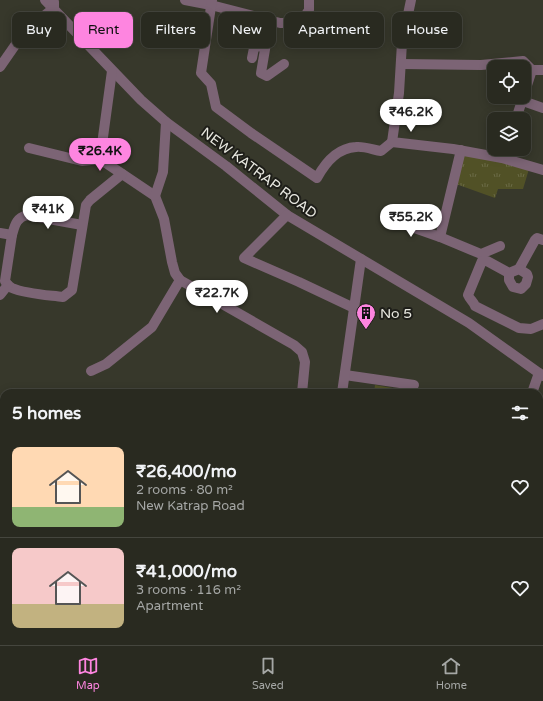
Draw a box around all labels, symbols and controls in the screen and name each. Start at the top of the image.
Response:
chip: Buy [12,12,66,48]
chip: Rent [74,12,133,48]
chip: Filters [141,12,210,48]
chip: New [218,12,276,48]
chip: Apartment [284,12,384,48]
chip: House [392,12,462,48]
map controls [487,60,531,156]
button: locate [487,60,531,104]
pin: ₹46.2K [378,99,444,133]
text: ₹46.2K [389,104,433,120]
button: layers [487,112,531,156]
street label: NEW KATRAP ROAD [198,124,320,222]
pin: ₹26.4K [67,138,133,172]
text: ₹26.4K [78,143,122,159]
pin: ₹41K [24,196,72,230]
text: ₹41K [32,201,64,217]
pin: ₹55.2K [378,204,444,238]
text: ₹55.2K [389,209,433,225]
pin: ₹22.7K [184,280,250,314]
text: ₹22.7K [195,285,239,301]
building icon: No 5 [355,302,377,330]
place label: No 5 [380,305,412,322]
icon: filters [509,402,531,424]
text: 5 homes [12,403,81,424]
text: ₹26,400/mo [136,461,237,482]
icon: home [44,463,92,511]
icon: heart [509,476,531,498]
text: 2 rooms · 80 m² [136,482,233,498]
text: New Katrap Road [136,498,245,514]
text: ₹41,000/mo [136,561,237,582]
icon: home [44,564,92,612]
icon: heart [509,577,531,599]
text: 3 rooms · 116 m² [136,582,241,598]
text: Apartment [136,598,203,614]
tab: Map [76,655,100,692]
tab: Saved [252,655,284,692]
tab: Home [436,655,467,692]

